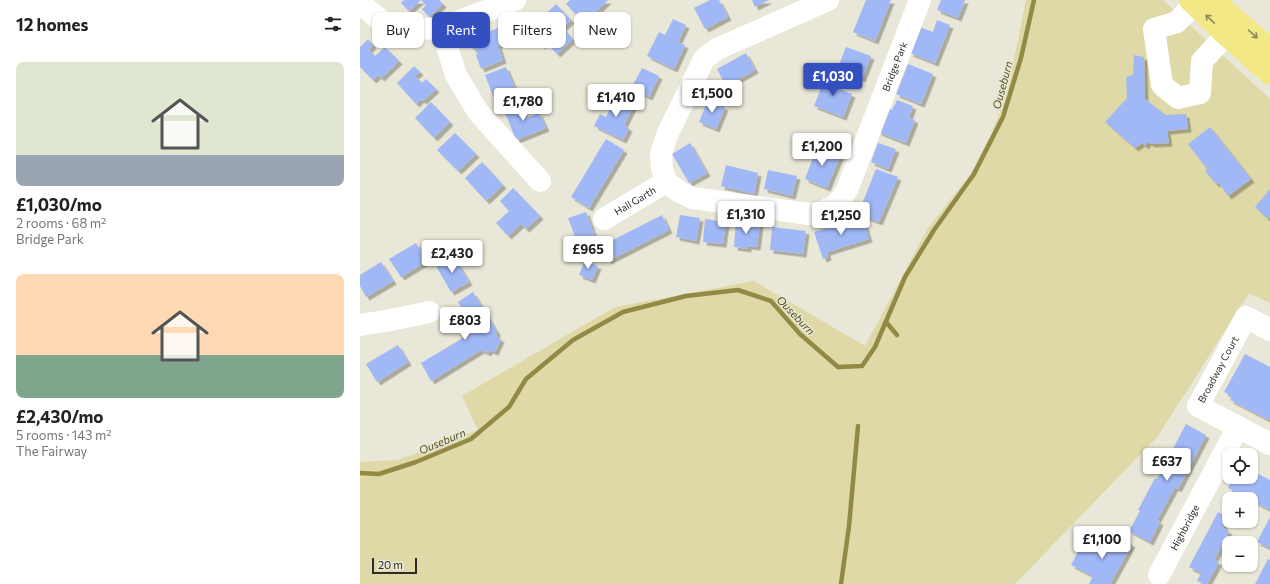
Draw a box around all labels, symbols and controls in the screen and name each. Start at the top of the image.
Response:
chip: Buy [372,12,424,48]
chip: Rent [432,12,490,48]
chip: Filters [498,12,566,48]
chip: New [574,12,631,48]
icon: filters [322,13,344,35]
text: 12 homes [16,14,88,35]
one-way arrow [1205,15,1215,24]
one-way arrow [1248,29,1258,38]
street label: Bridge Park [880,39,910,93]
water label: Ouseburn [989,60,1015,110]
pin: £1,030 [800,63,866,97]
text: £1,030 [812,68,854,84]
pin: £1,500 [679,80,745,114]
pin: £1,410 [583,84,649,118]
text: £1,500 [691,85,733,101]
icon: home [144,88,216,160]
pin: £1,780 [490,88,556,122]
text: £1,410 [597,89,635,105]
text: £1,780 [503,93,543,109]
pin: £1,200 [789,133,855,167]
text: £1,200 [801,138,843,154]
street label: Hall Garth [612,184,658,218]
text: £1,030/mo [16,194,102,215]
pin: £1,310 [713,201,779,235]
pin: £1,250 [808,202,874,236]
text: £1,310 [727,206,765,222]
text: £1,250 [821,207,861,223]
text: 2 rooms · 68 m² [16,215,106,231]
text: Bridge Park [16,231,84,247]
pin: £965 [564,236,612,270]
pin: £2,430 [419,240,485,274]
text: £965 [572,241,604,257]
text: £2,430 [431,245,473,261]
water label: Ouseburn [774,293,818,337]
icon: home [144,300,216,372]
pin: £803 [441,307,489,341]
text: £803 [449,312,481,328]
street label: Broadway Court [1195,334,1241,405]
text: £2,430/mo [16,406,104,427]
water label: Ouseburn [417,425,467,457]
text: 5 rooms · 143 m² [16,427,112,443]
text: The Fairway [16,443,87,459]
pin: £637 [1143,448,1191,482]
map controls [1222,448,1258,572]
button: locate [1222,448,1258,484]
text: £637 [1152,453,1182,469]
button: + [1222,492,1258,528]
street label: Highbridge [1167,502,1202,552]
pin: £1,100 [1069,526,1135,560]
text: £1,100 [1083,531,1121,547]
button: − [1222,536,1258,572]
scale bar [372,556,417,575]
text: 20 m [378,558,403,571]

